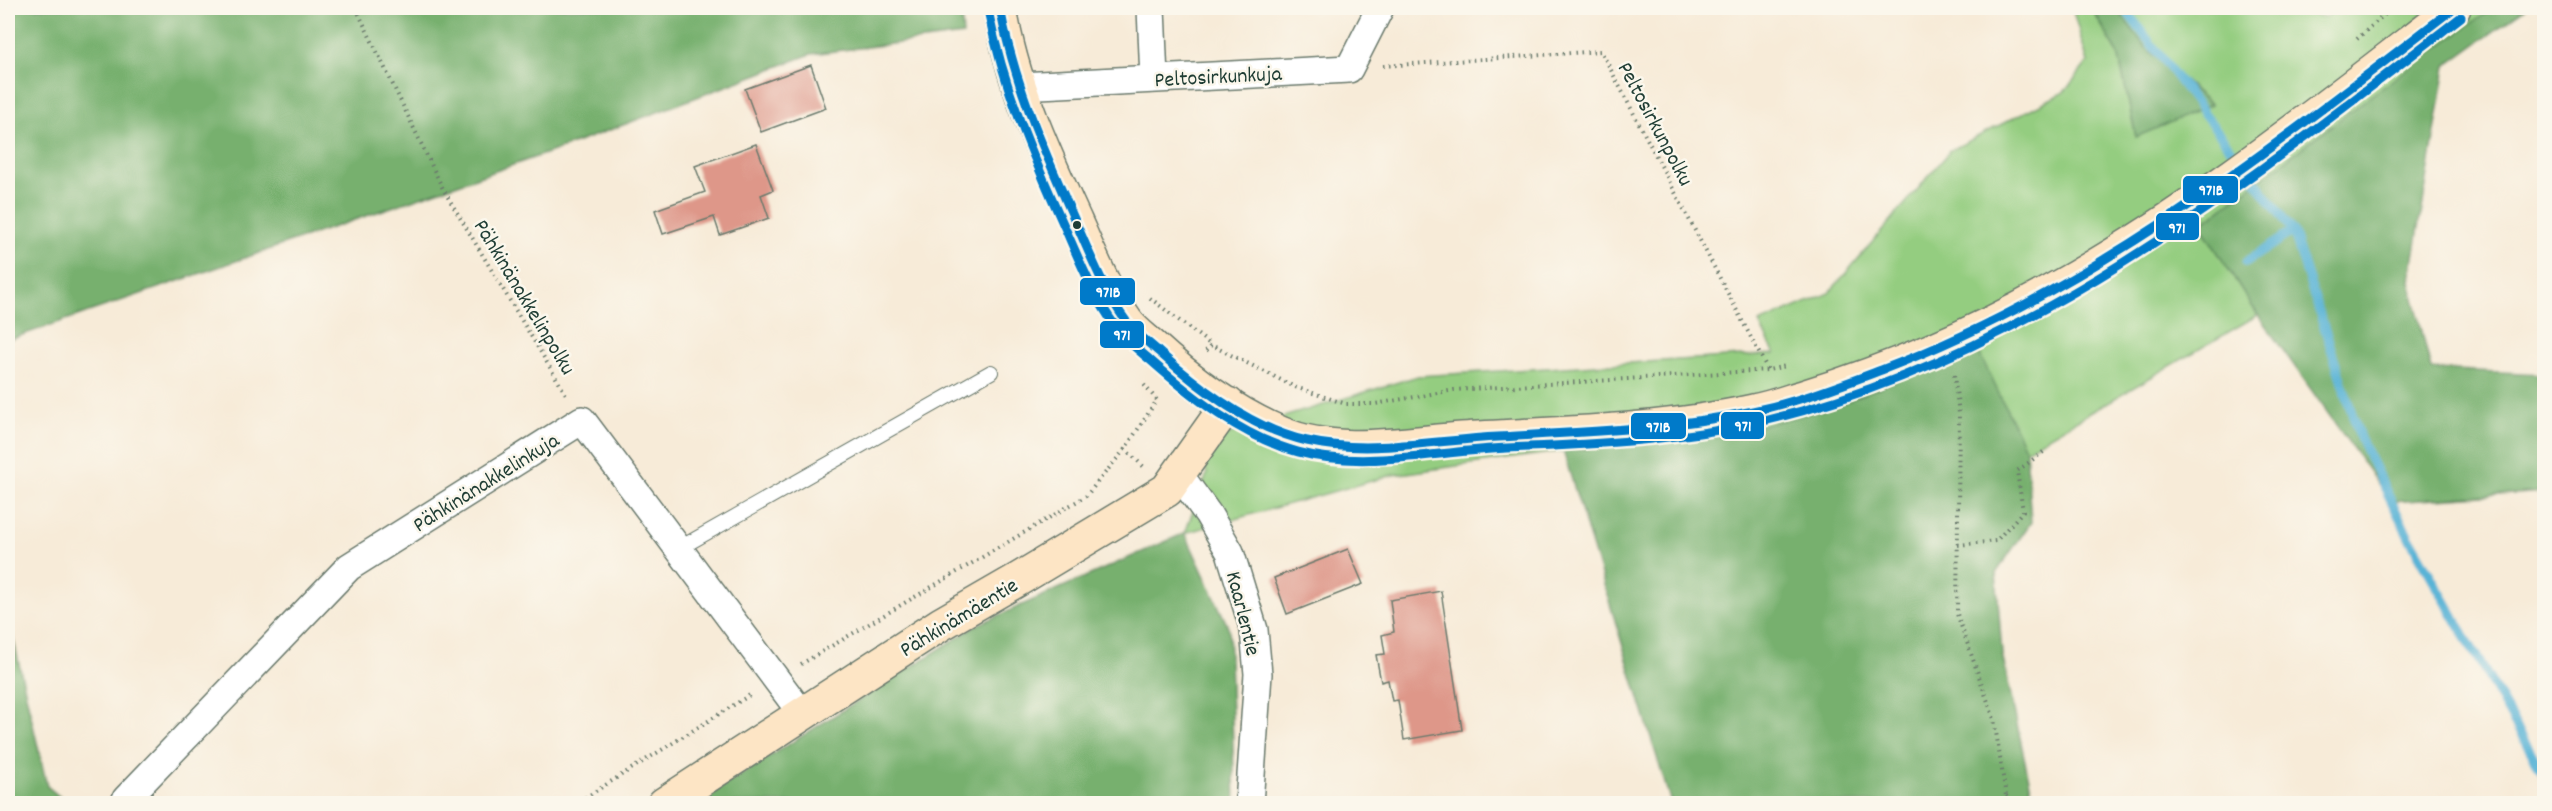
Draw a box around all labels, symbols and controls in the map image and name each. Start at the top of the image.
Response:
street label: Peltosirkunpolku [1608,57,1700,192]
street label: Peltosirkunkuja [1154,60,1283,97]
line badge: 971B [2182,175,2239,204]
text: 971B [2199,180,2224,203]
line badge: 971 [2155,212,2200,241]
street label: Pähkinänakkelinpolku [464,214,582,381]
text: 971 [2169,218,2185,241]
unlabelled marker [1071,219,1083,231]
line badge: 971B [1079,277,1136,306]
text: 971B [1096,282,1121,305]
line badge: 971 [1099,320,1145,349]
text: 971 [1114,325,1130,348]
line badge: 971 [1720,411,1765,440]
line badge: 971B [1630,412,1687,440]
text: 971 [1735,416,1751,439]
text: 971B [1646,417,1671,440]
street label: Pähkinänakkelinkuja [408,426,567,541]
street label: Kaarlentie [1216,568,1267,659]
street label: Pähkinämäentie [895,571,1025,667]

